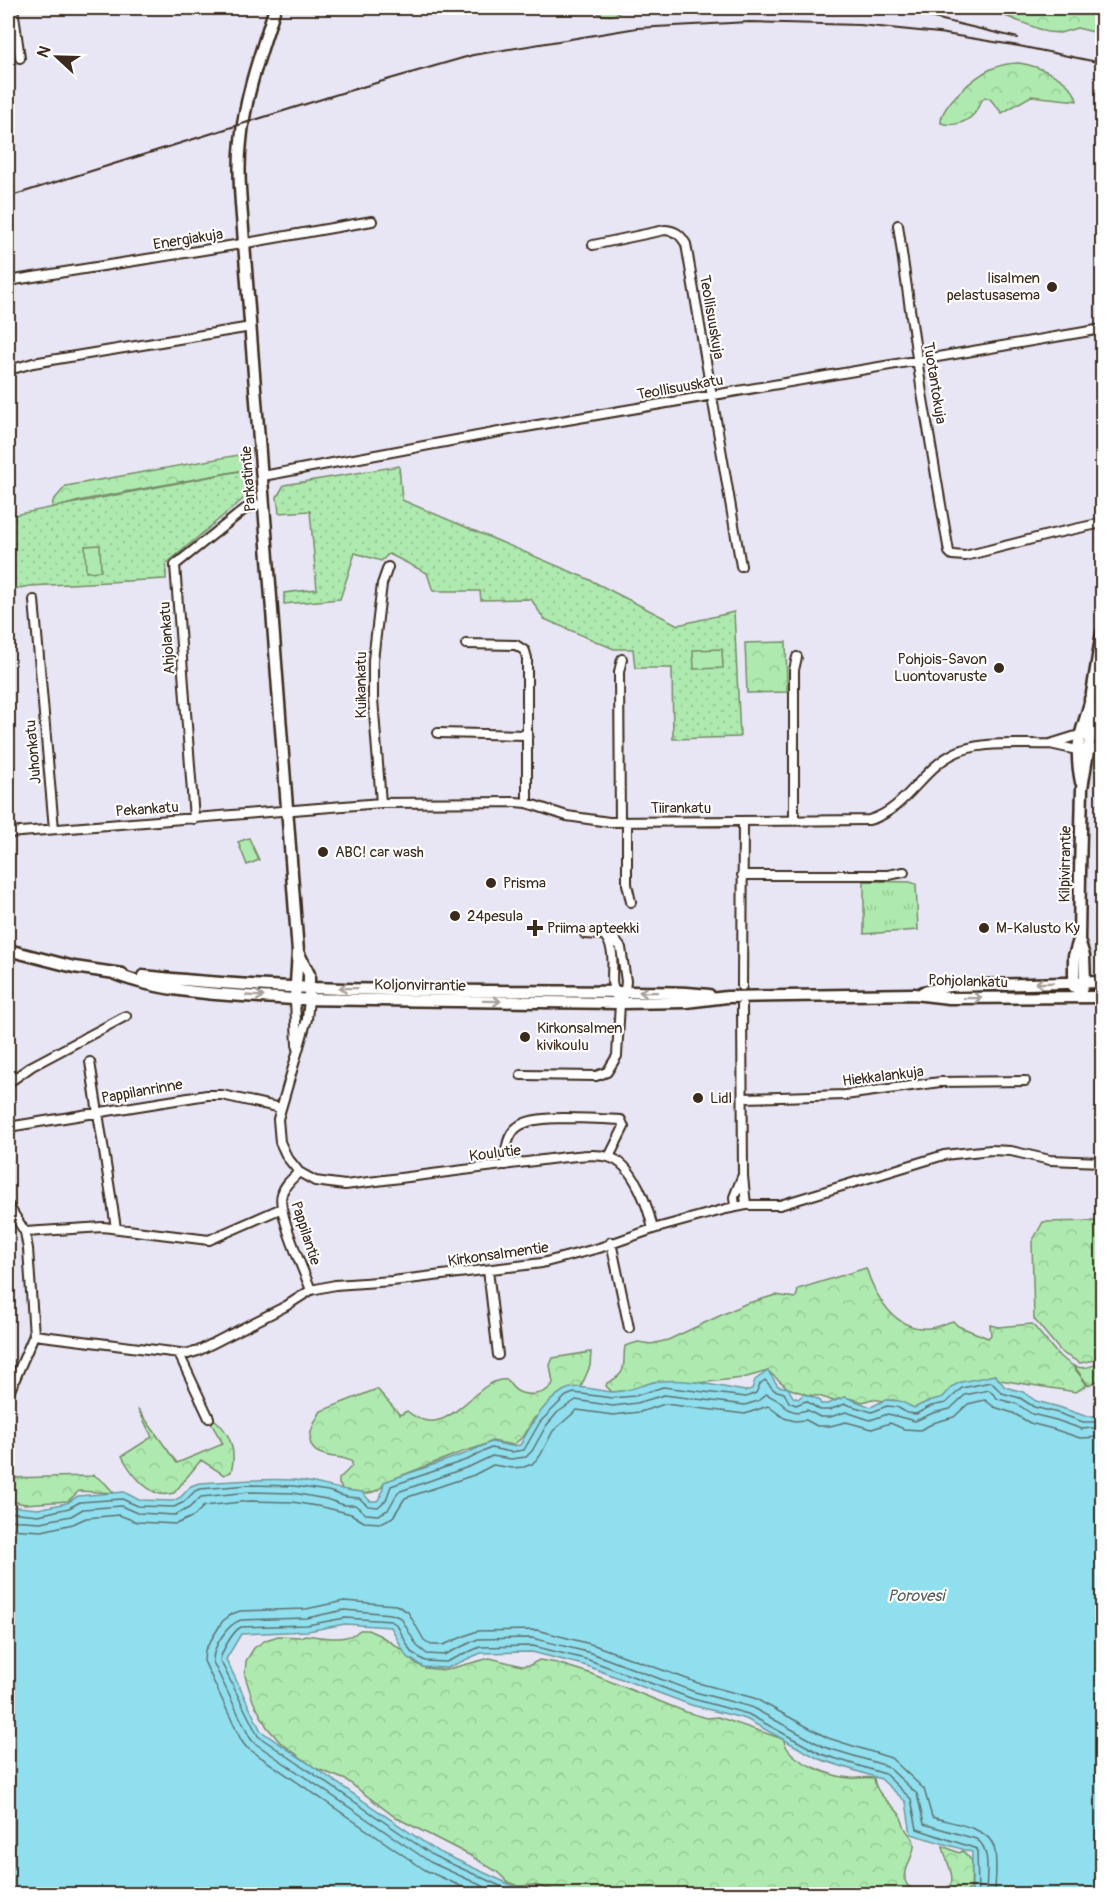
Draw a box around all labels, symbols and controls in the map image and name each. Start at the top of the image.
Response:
north arrow [27,27,87,87]
text: N [33,43,55,61]
street label: Energiakuja [152,225,224,254]
place label: Iisalmen pelastusasema [947,269,1040,305]
street label: Teollisuuskuja [695,274,728,361]
marker: Iisalmen pelastusasema [1045,280,1059,294]
street label: Tuotantokuja [919,341,950,425]
street label: Teollisuuskatu [635,371,725,404]
street label: Parkatintie [237,445,260,512]
street label: Ahjolankatu [155,601,180,675]
place label: Pohjois-Savon Luontovaruste [894,650,988,686]
street label: Kuikankatu [352,652,371,718]
marker: Pohjois-Savon Luontovaruste [992,661,1006,675]
street label: Juhonkatu [21,719,46,785]
street label: Pekankatu [115,798,179,821]
street label: Tiirankatu [651,799,711,818]
street label: Kilpivirrantie [1055,825,1076,902]
place label: ABC! car wash [335,843,424,862]
marker: ABC! car wash [316,845,330,859]
place label: Prisma [503,874,546,893]
marker: Prisma [484,876,498,890]
place label: 24pesula [467,907,523,926]
marker: 24pesula [448,909,462,923]
place label: Priima apteekki [547,919,639,938]
place label: M-Kalusto Ky [996,919,1080,938]
marker: Priima apteekki [528,921,542,935]
marker: M-Kalusto Ky [977,921,991,935]
street label: Pohjolankatu [928,971,1008,992]
street label: Koljonvirrantie [374,975,467,996]
one-way arrow [1035,977,1055,989]
one-way arrow [338,982,358,994]
one-way arrow [638,986,658,998]
one-way arrow [245,991,265,1002]
one-way arrow [962,992,982,1003]
one-way arrow [482,995,502,1007]
place label: Kirkonsalmen kivikoulu [537,1019,623,1055]
marker: Kirkonsalmen kivikoulu [518,1030,532,1044]
street label: Hiekkalankuja [841,1062,925,1091]
street label: Pappilanrinne [100,1075,185,1108]
place label: Lidl [710,1089,732,1108]
marker: Lidl [691,1091,705,1105]
street label: Koulutie [468,1141,523,1166]
street label: Pappilantie [286,1199,325,1268]
street label: Kirkonsalmentie [446,1238,550,1271]
water label: Porovesi [888,1586,946,1606]

